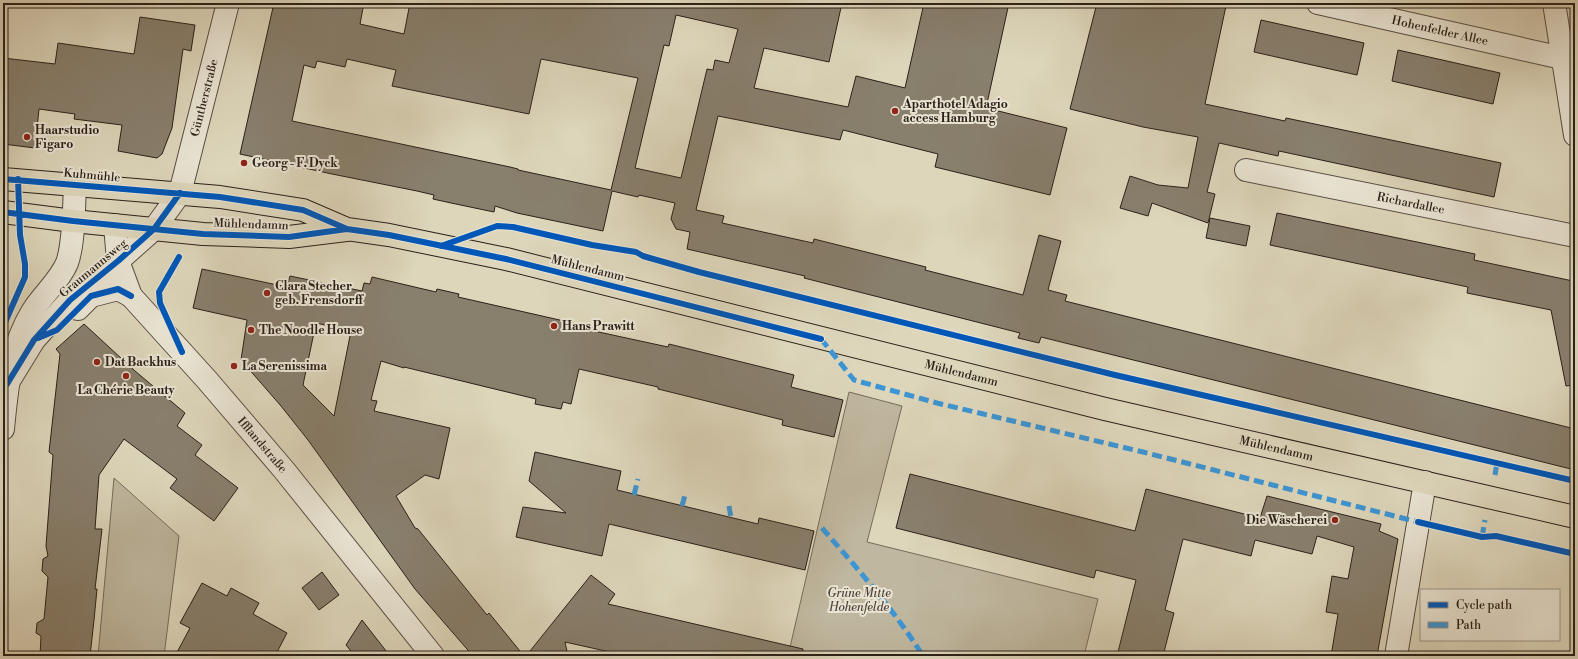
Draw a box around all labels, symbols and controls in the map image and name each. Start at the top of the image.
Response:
street label: Hohenfelder Allee [1390,13,1490,49]
street label: Güntherstraße [188,58,222,138]
place label: Aparthotel Adagio access Hamburg [902,97,1008,126]
marker: Aparthotel Adagio access Hamburg [890,106,900,116]
place label: Haarstudio Figaro [35,123,99,152]
marker: Haarstudio Figaro [22,132,32,142]
place label: Georg - F. Dyck [252,156,338,171]
marker: Georg - F. Dyck [239,158,249,168]
street label: Kuhmühle [63,166,121,185]
street label: Richardallee [1375,189,1446,218]
street label: Mühlendamm [213,216,289,233]
street label: Graumannsweg [56,235,131,301]
street label: Mühlendamm [550,252,627,285]
place label: Clara Stecher geb. Frensdorff [275,279,365,308]
marker: Clara Stecher geb. Frensdorff [262,288,272,298]
place label: Hans Prawitt [562,319,635,334]
marker: Hans Prawitt [549,321,559,331]
place label: The Noodle House [259,323,363,338]
marker: The Noodle House [246,325,256,335]
place label: Dat Backhus [105,355,176,370]
marker: Dat Backhus [92,357,102,367]
street label: Mühlendamm [923,357,1000,390]
place label: La Serenissima [242,359,328,374]
marker: La Serenissima [229,361,239,371]
marker: La Chérie Beauty [121,371,131,381]
place label: La Chérie Beauty [77,383,175,398]
street label: Ifflandstraße [234,414,290,476]
street label: Mühlendamm [1238,433,1315,465]
place label: Die Wäscherei [1246,513,1327,528]
marker: Die Wäscherei [1330,515,1340,525]
park label: Grüne Mitte Hohenfelde [827,586,891,615]
legend [1420,589,1560,641]
text: Cycle path [1456,598,1512,613]
text: Path [1456,618,1481,633]

